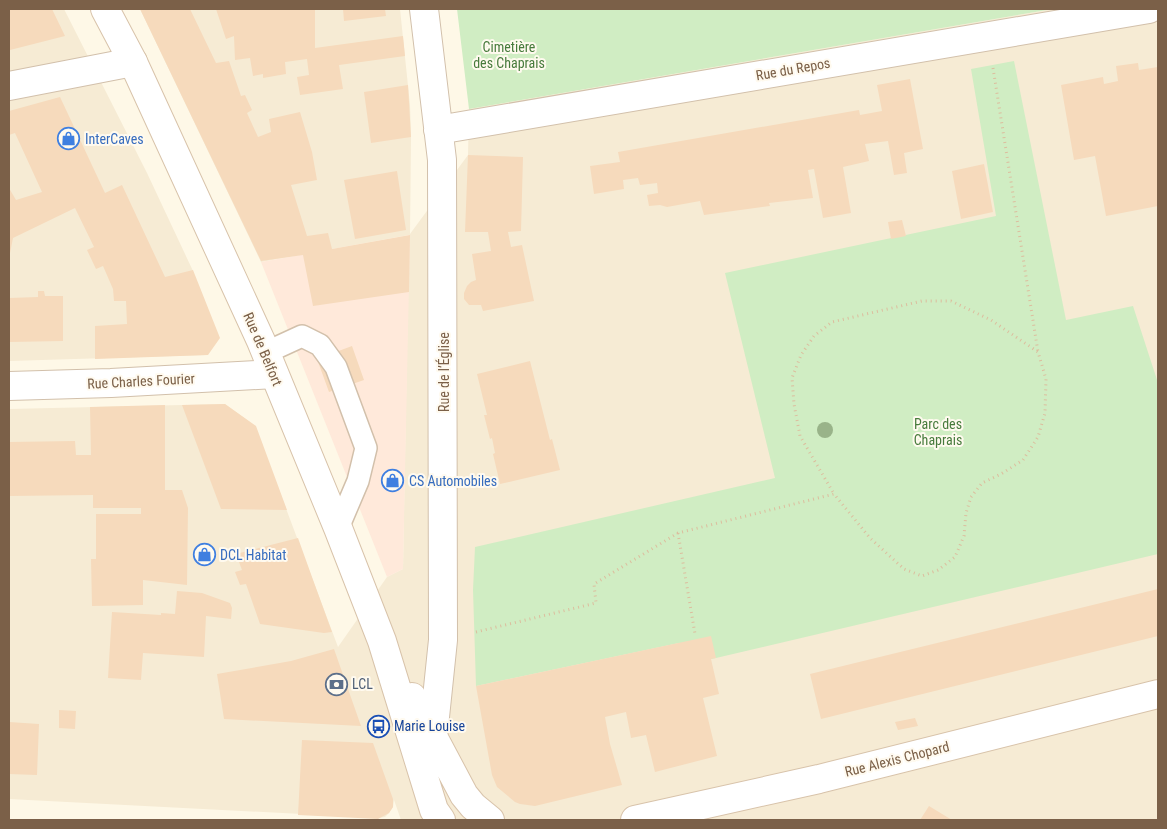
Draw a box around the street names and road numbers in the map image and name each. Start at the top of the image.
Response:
street label: Rue du Repos [755,55,831,83]
street label: Rue de Belfort [240,310,286,388]
street label: Rue de l’Église [435,332,452,412]
street label: Rue Charles Fourier [87,370,195,392]
street label: Rue Alexis Chopard [843,738,951,780]

